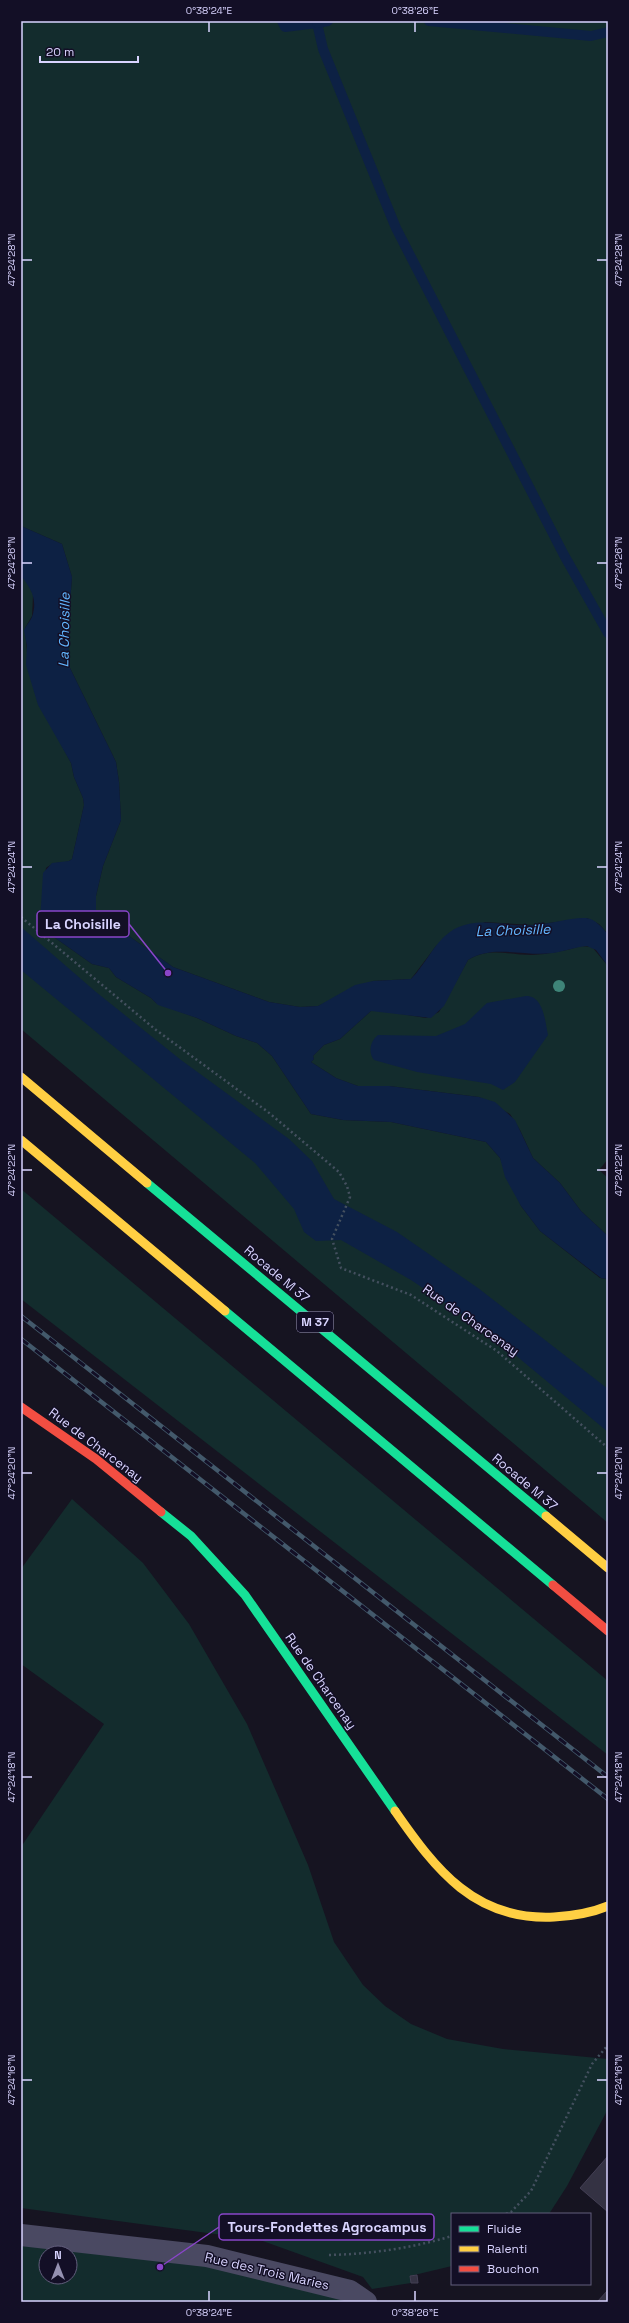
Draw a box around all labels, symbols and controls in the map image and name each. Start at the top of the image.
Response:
text: 0°38'24"E [186,4,233,17]
text: 0°38'26"E [391,4,439,17]
scale bar [40,38,138,64]
text: 20 m [46,44,74,60]
text: 47°24'28"N [5,234,18,286]
text: 47°24'28"N [612,234,625,286]
text: 47°24'26"N [5,537,18,589]
text: 47°24'26"N [612,537,625,589]
water label: La Choisille [54,592,74,668]
text: 47°24'24"N [5,841,18,893]
text: 47°24'24"N [612,841,625,893]
callout: La Choisille [37,911,129,937]
text: La Choisille [45,915,121,933]
water label: La Choisille [475,920,551,940]
text: 47°24'22"N [5,1144,18,1196]
text: 47°24'22"N [612,1144,625,1196]
street label: Rocade M 37 [241,1242,313,1306]
street label: Rue de Charcenay [420,1280,522,1360]
road number: M 37 [297,1312,333,1332]
street label: Rue de Charcenay [45,1404,147,1486]
text: 47°24'20"N [5,1447,18,1499]
text: 47°24'20"N [612,1447,625,1499]
street label: Rocade M 37 [489,1450,561,1514]
street label: Rue de Charcenay [281,1630,361,1732]
text: 47°24'18"N [5,1752,18,1802]
text: 47°24'18"N [612,1752,625,1802]
text: 47°24'16"N [5,2055,18,2105]
text: 47°24'16"N [612,2055,625,2105]
legend [451,2213,591,2285]
callout: Tours-Fondettes Agrocampus [219,2214,434,2240]
text: Tours-Fondettes Agrocampus [227,2218,427,2236]
text: Fluide [487,2221,522,2237]
text: Ralenti [487,2241,527,2257]
north arrow [38,2245,78,2285]
text: N [54,2248,62,2262]
street label: Rue des Trois Maries [203,2248,331,2294]
text: Bouchon [487,2261,539,2277]
text: 0°38'24"E [186,2306,233,2319]
text: 0°38'26"E [391,2306,439,2319]

